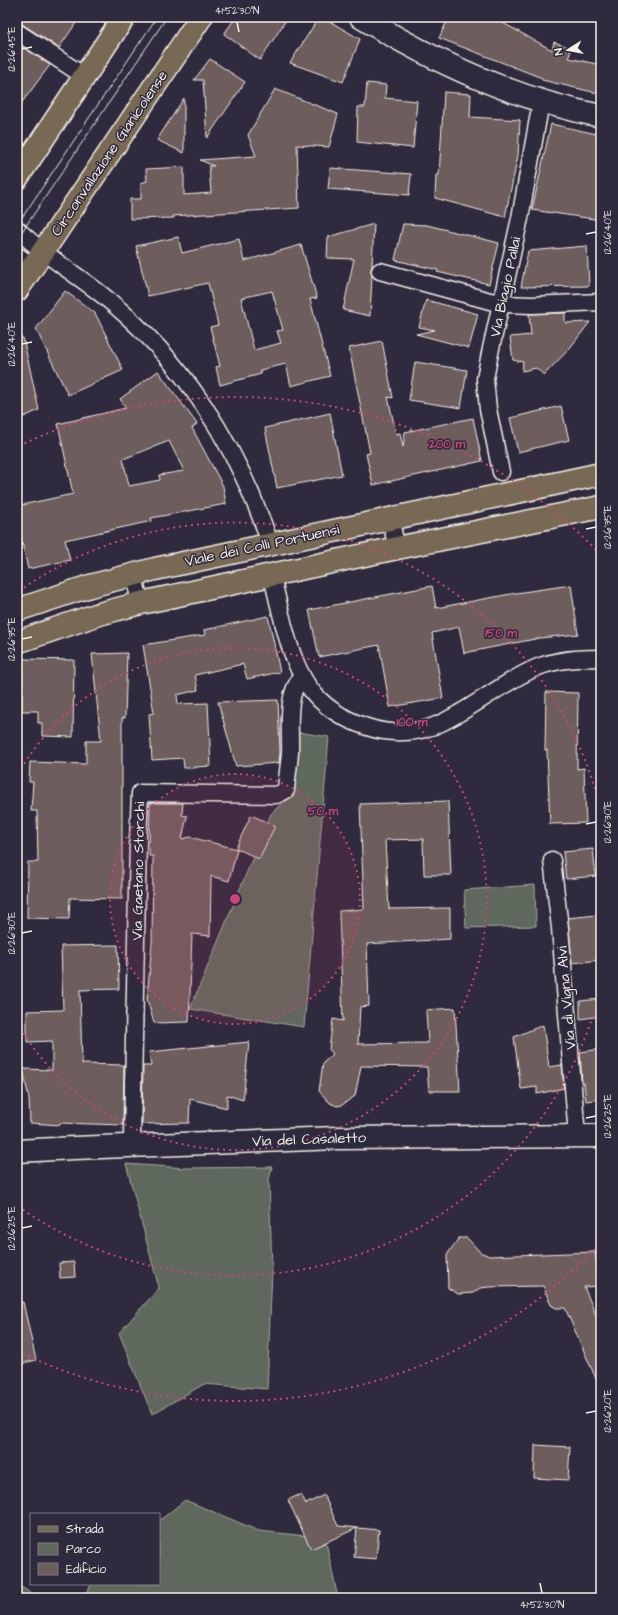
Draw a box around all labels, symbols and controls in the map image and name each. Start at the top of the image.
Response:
text: 41°52'30"N [215,4,259,18]
text: 12°26'45"E [5,26,19,71]
north arrow [548,30,588,70]
text: N [551,47,567,57]
street label: Circonvallazione Gianicolense [46,66,173,240]
text: 12°26'40"E [601,210,615,254]
street label: Via Biagio Pallai [485,234,528,339]
text: 12°26'40"E [5,322,19,366]
text: 200 m [428,436,466,453]
text: 12°26'35"E [601,505,615,549]
street label: Viale dei Colli Portuensi [183,519,342,572]
text: 12°26'35"E [5,617,19,661]
text: 150 m [485,625,518,642]
text: 100 m [397,714,428,731]
street label: Via Gaetano Storchi [127,801,150,941]
text: 12°26'30"E [601,801,615,843]
text: 50 m [308,803,339,820]
centre of rings [228,892,242,906]
text: 12°26'30"E [5,912,19,954]
street label: Via di Vigna Alvi [551,945,582,1051]
text: 12°26'25"E [601,1094,615,1138]
street label: Via del Casaletto [252,1127,367,1152]
text: 12°26'25"E [5,1206,19,1250]
text: 12°26'20"E [601,1389,615,1433]
legend [30,1513,160,1585]
text: Strada [66,1521,104,1538]
text: Parco [66,1541,101,1558]
text: Edificio [66,1561,106,1578]
text: 41°52'30"N [520,1598,564,1612]

